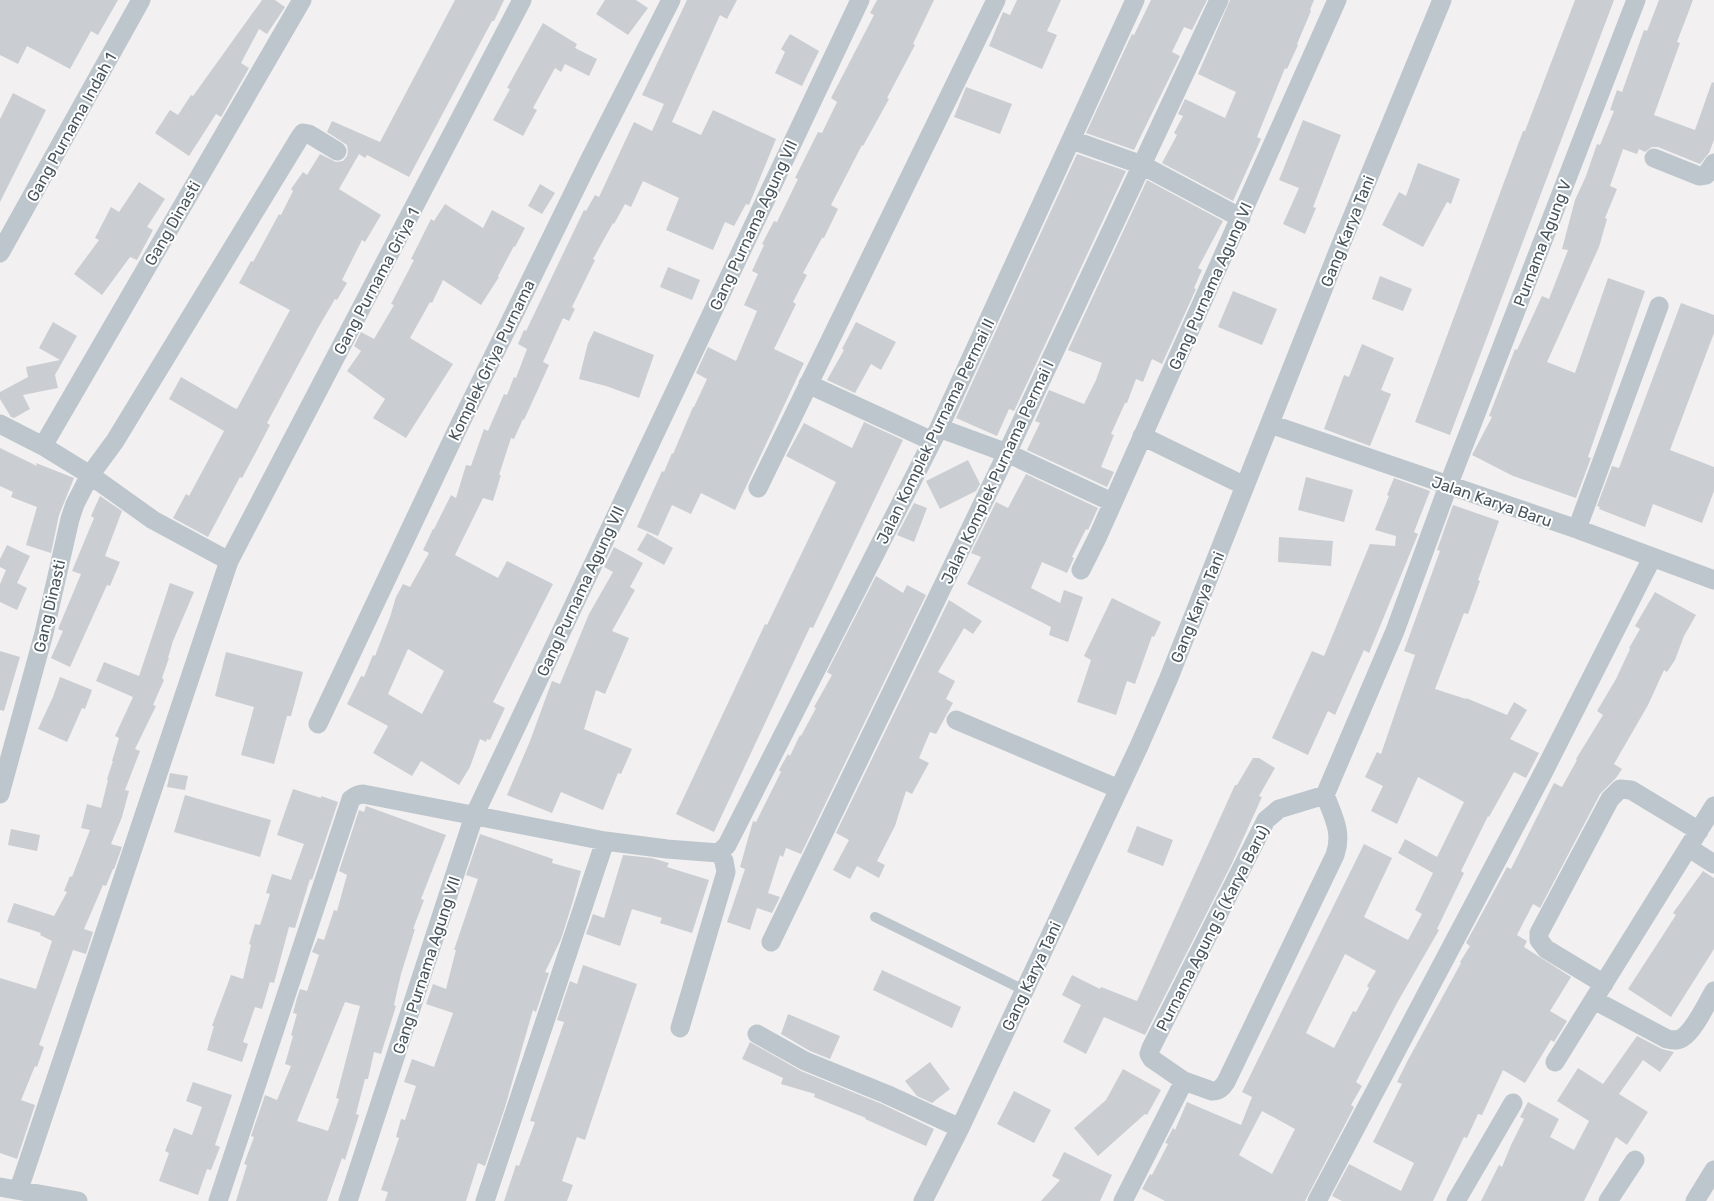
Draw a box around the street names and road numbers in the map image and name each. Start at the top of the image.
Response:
street label: Gang Purnama Indah 1 [23,49,120,205]
street label: Gang Purnama Agung VII [706,137,801,313]
street label: Gang Karya Tani [1316,173,1378,290]
street label: Purnama Agung V [1510,177,1575,309]
street label: Gang Dinasti [141,178,204,269]
street label: Gang Purnama Agung VI [1165,200,1256,373]
street label: Gang Purnama Griya 1 [330,205,423,358]
street label: Komplek Griya Purnama [444,277,539,444]
street label: Jalan Komplek Purnama Permai II [872,315,998,547]
street label: Jalan Komplek Purnama Permai I [937,357,1057,587]
street label: Jalan Karya Baru [1429,472,1555,531]
street label: Gang Purnama Agung VII [533,503,628,679]
street label: Gang Karya Tani [1166,549,1228,666]
street label: Gang Dinasti [30,558,69,654]
street label: Purnama Agung 5 (Karya Baru) [1152,822,1273,1034]
street label: Gang Purnama Agung VII [389,874,464,1056]
street label: Gang Karya Tani [998,919,1065,1034]

